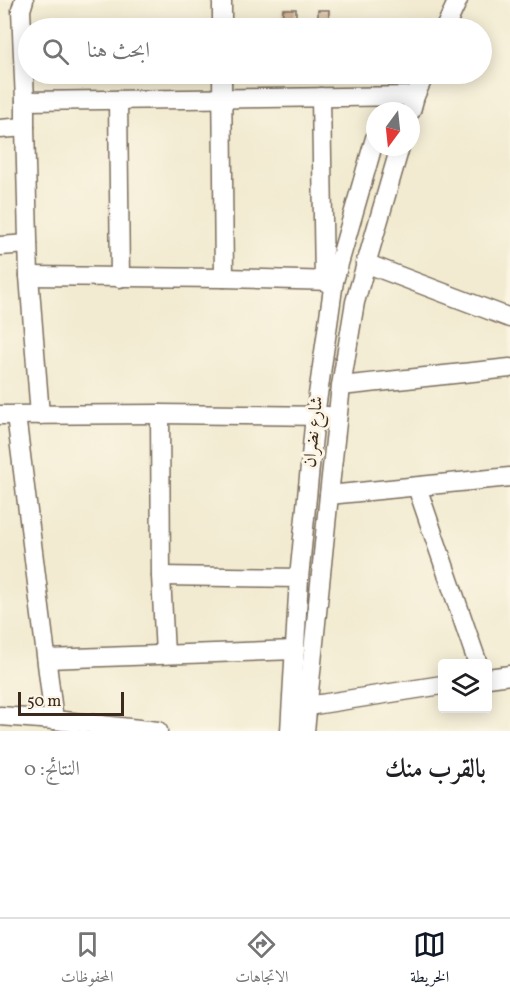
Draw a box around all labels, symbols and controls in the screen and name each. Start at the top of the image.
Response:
search box [18,18,492,84]
icon: search [39,35,72,68]
text: ابحث هنا [87,36,150,67]
north arrow [366,102,420,156]
street label: شارع نضران [298,395,331,469]
map controls [438,659,492,713]
button: layers [438,659,492,713]
scale bar [18,689,124,716]
text: 50 m [27,691,61,713]
text: بالقرب منك [385,752,486,788]
text: النتائج: 0 [24,756,80,784]
tab: المحفوظات [61,928,114,992]
tab: الاتجاهات [235,928,289,992]
tab: الخريطة [410,928,449,992]

